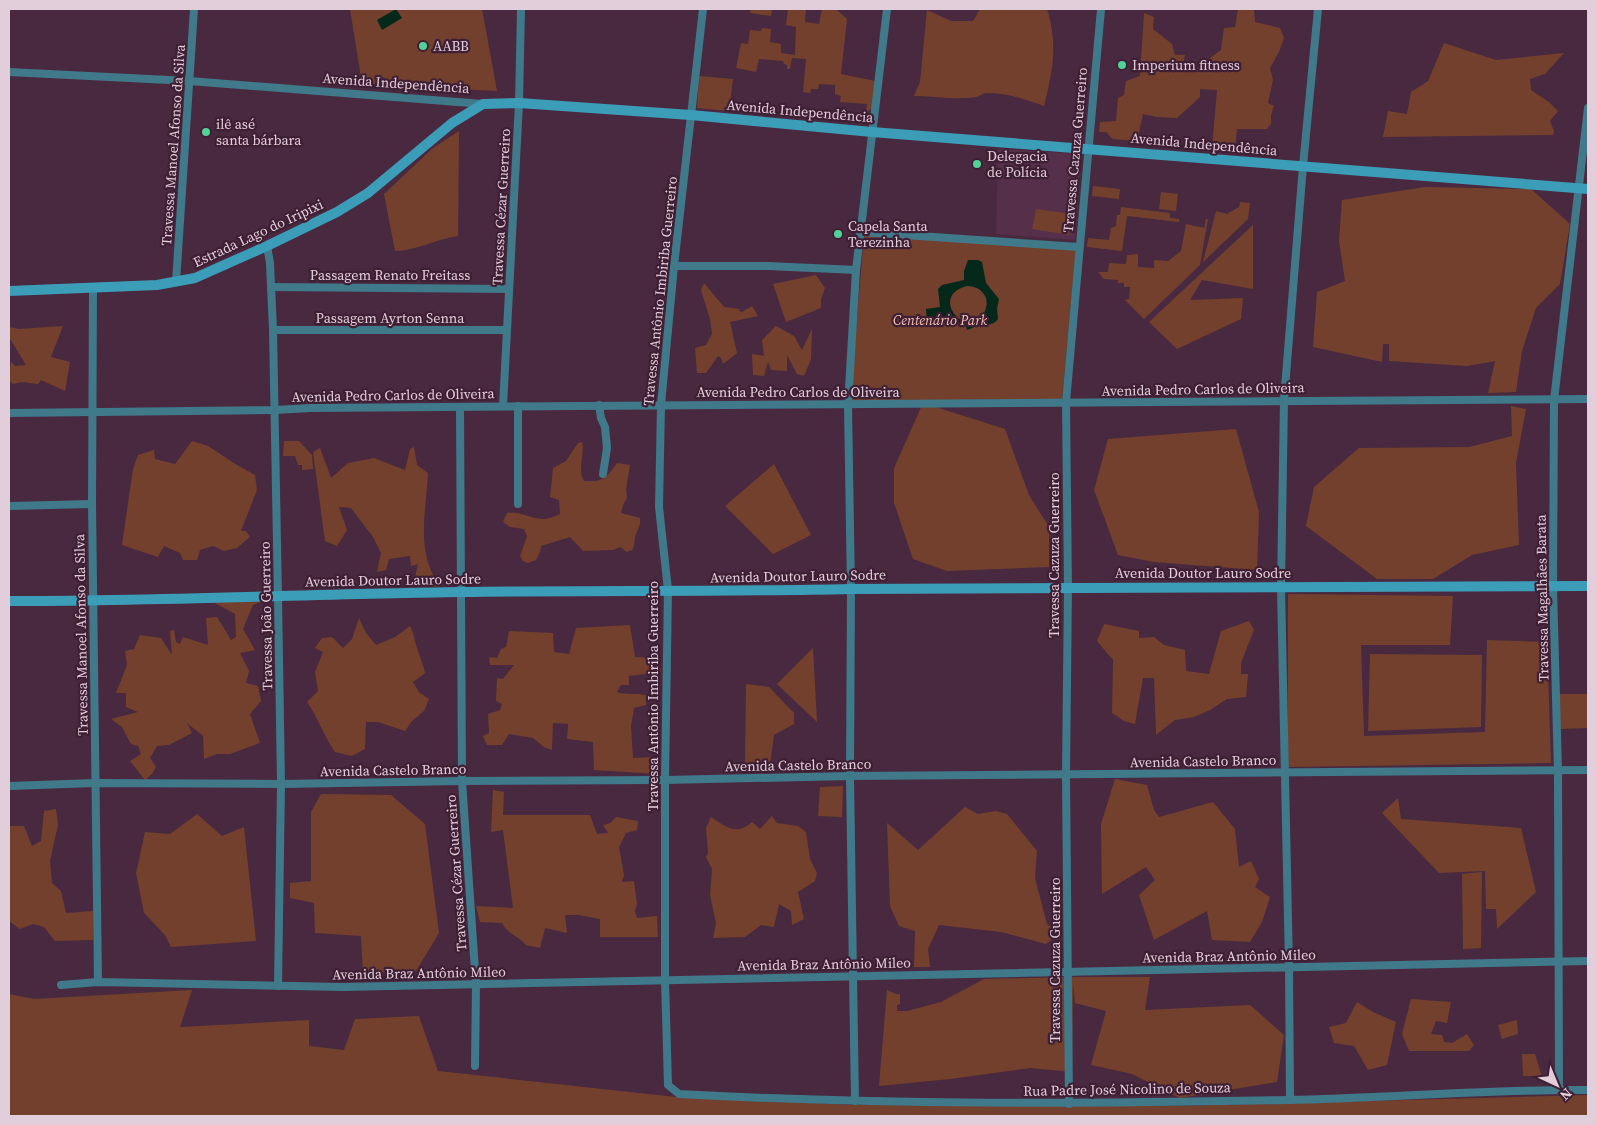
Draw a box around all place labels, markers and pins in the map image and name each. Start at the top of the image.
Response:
place label: AABB [433,36,469,56]
marker: AABB [417,40,429,52]
place label: Imperium fitness [1132,55,1240,75]
marker: Imperium fitness [1116,59,1128,71]
place label: ilê asé santa bárbara [216,114,302,150]
marker: ilê asé santa bárbara [200,126,212,138]
place label: Delegacia de Polícia [987,146,1048,182]
marker: Delegacia de Polícia [971,158,983,170]
place label: Capela Santa Terezinha [848,216,928,252]
marker: Capela Santa Terezinha [832,228,844,240]

